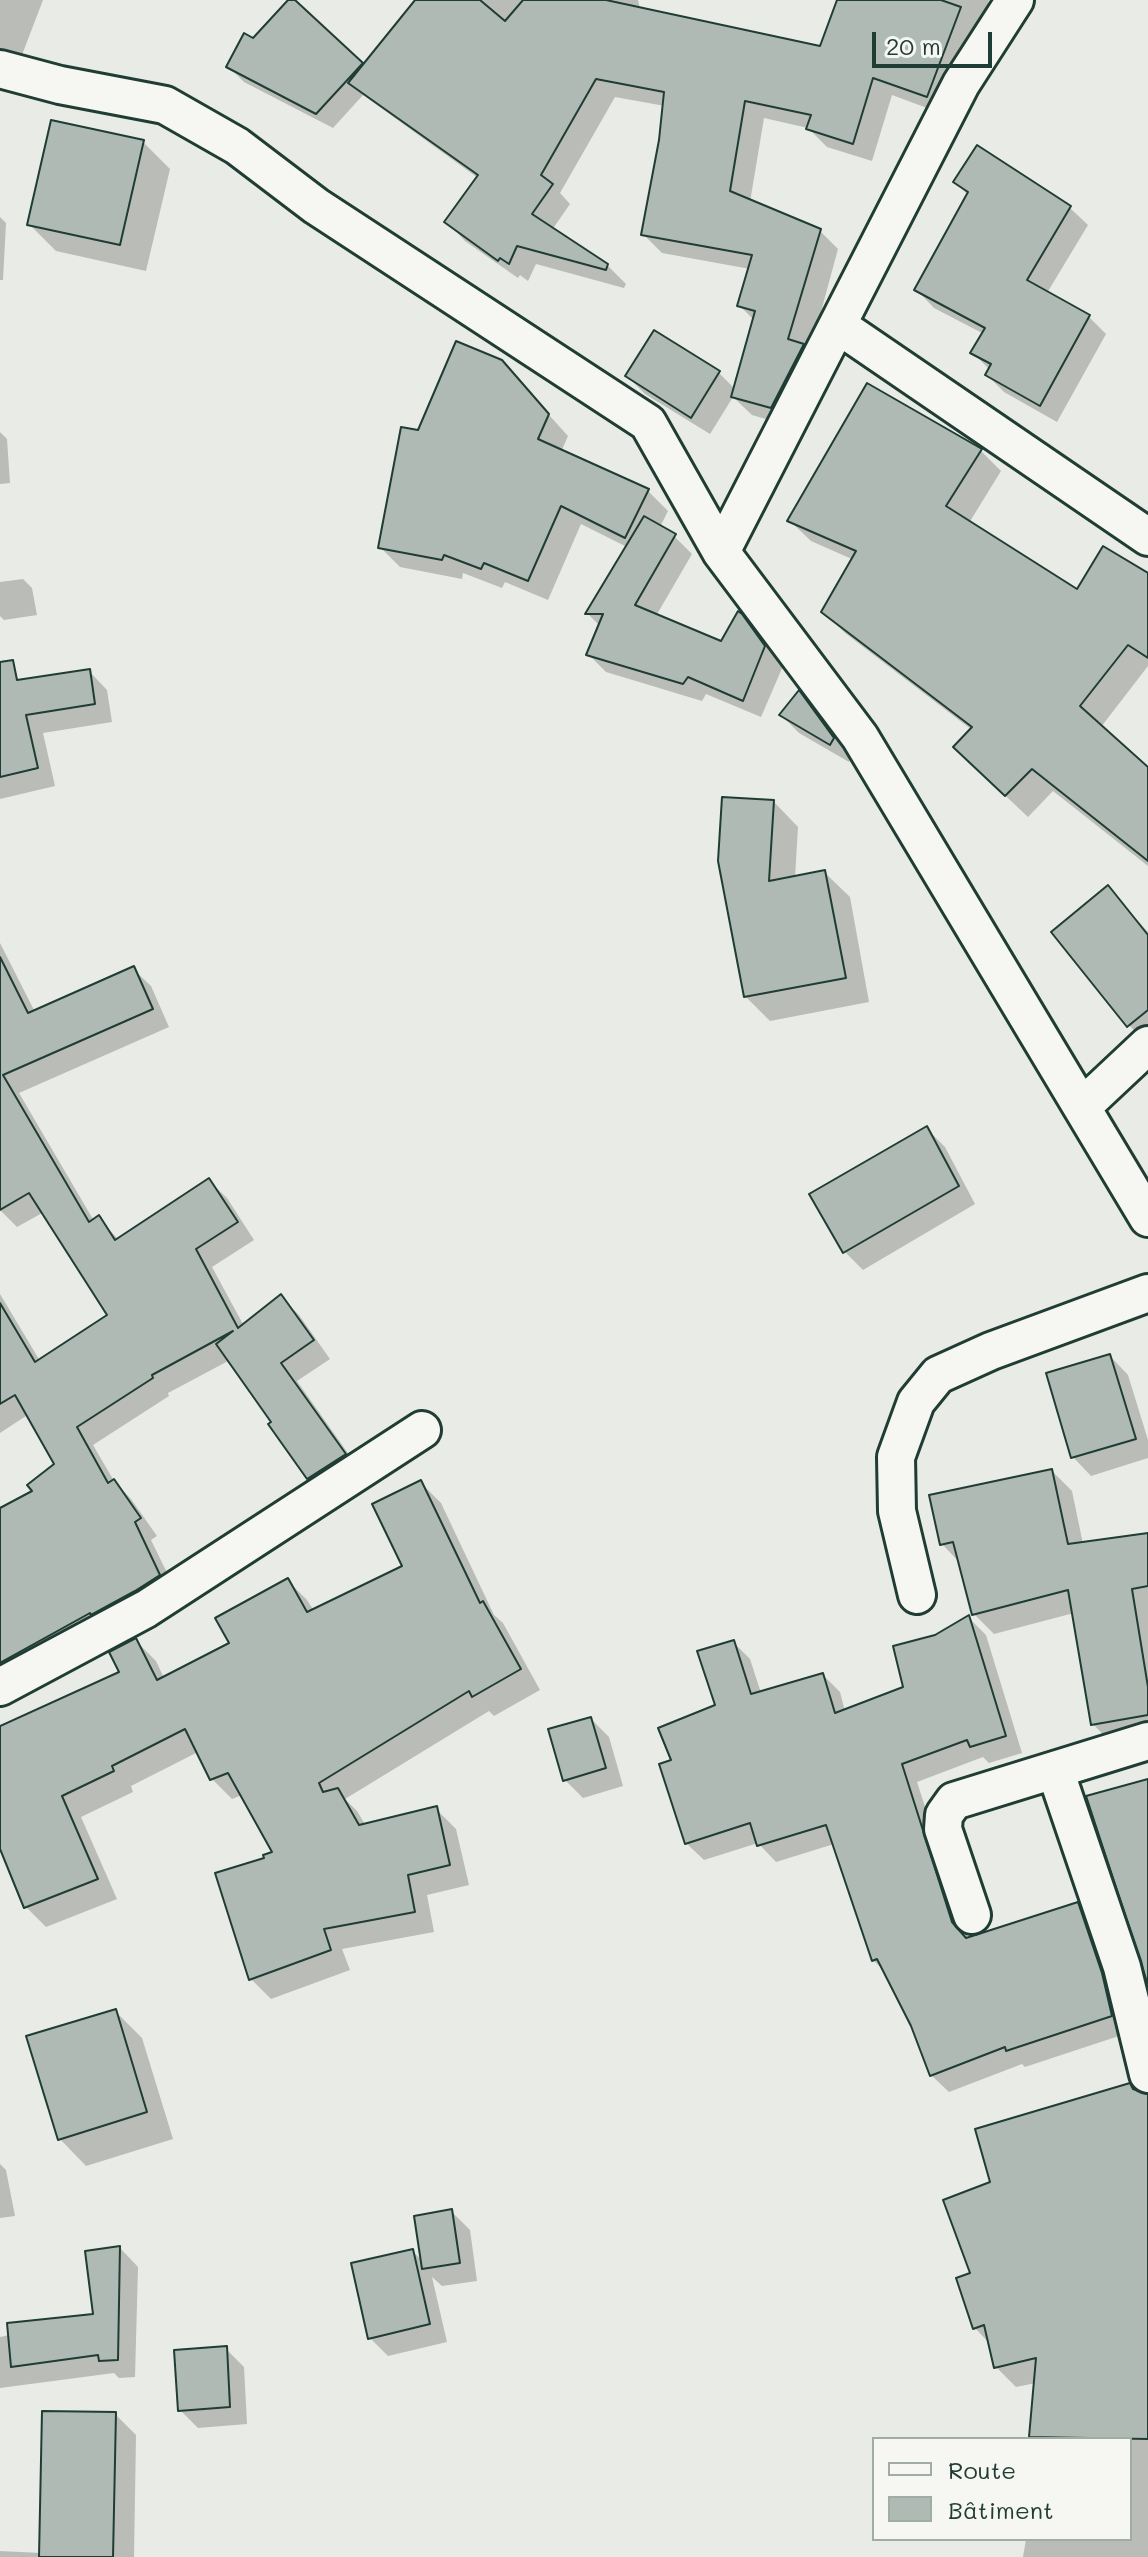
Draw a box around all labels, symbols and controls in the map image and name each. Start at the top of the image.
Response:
scale bar [876,16,996,66]
text: 20 m [886,30,941,61]
legend [872,2437,1132,2541]
text: Route [948,2454,1016,2485]
text: Bâtiment [948,2494,1054,2525]

